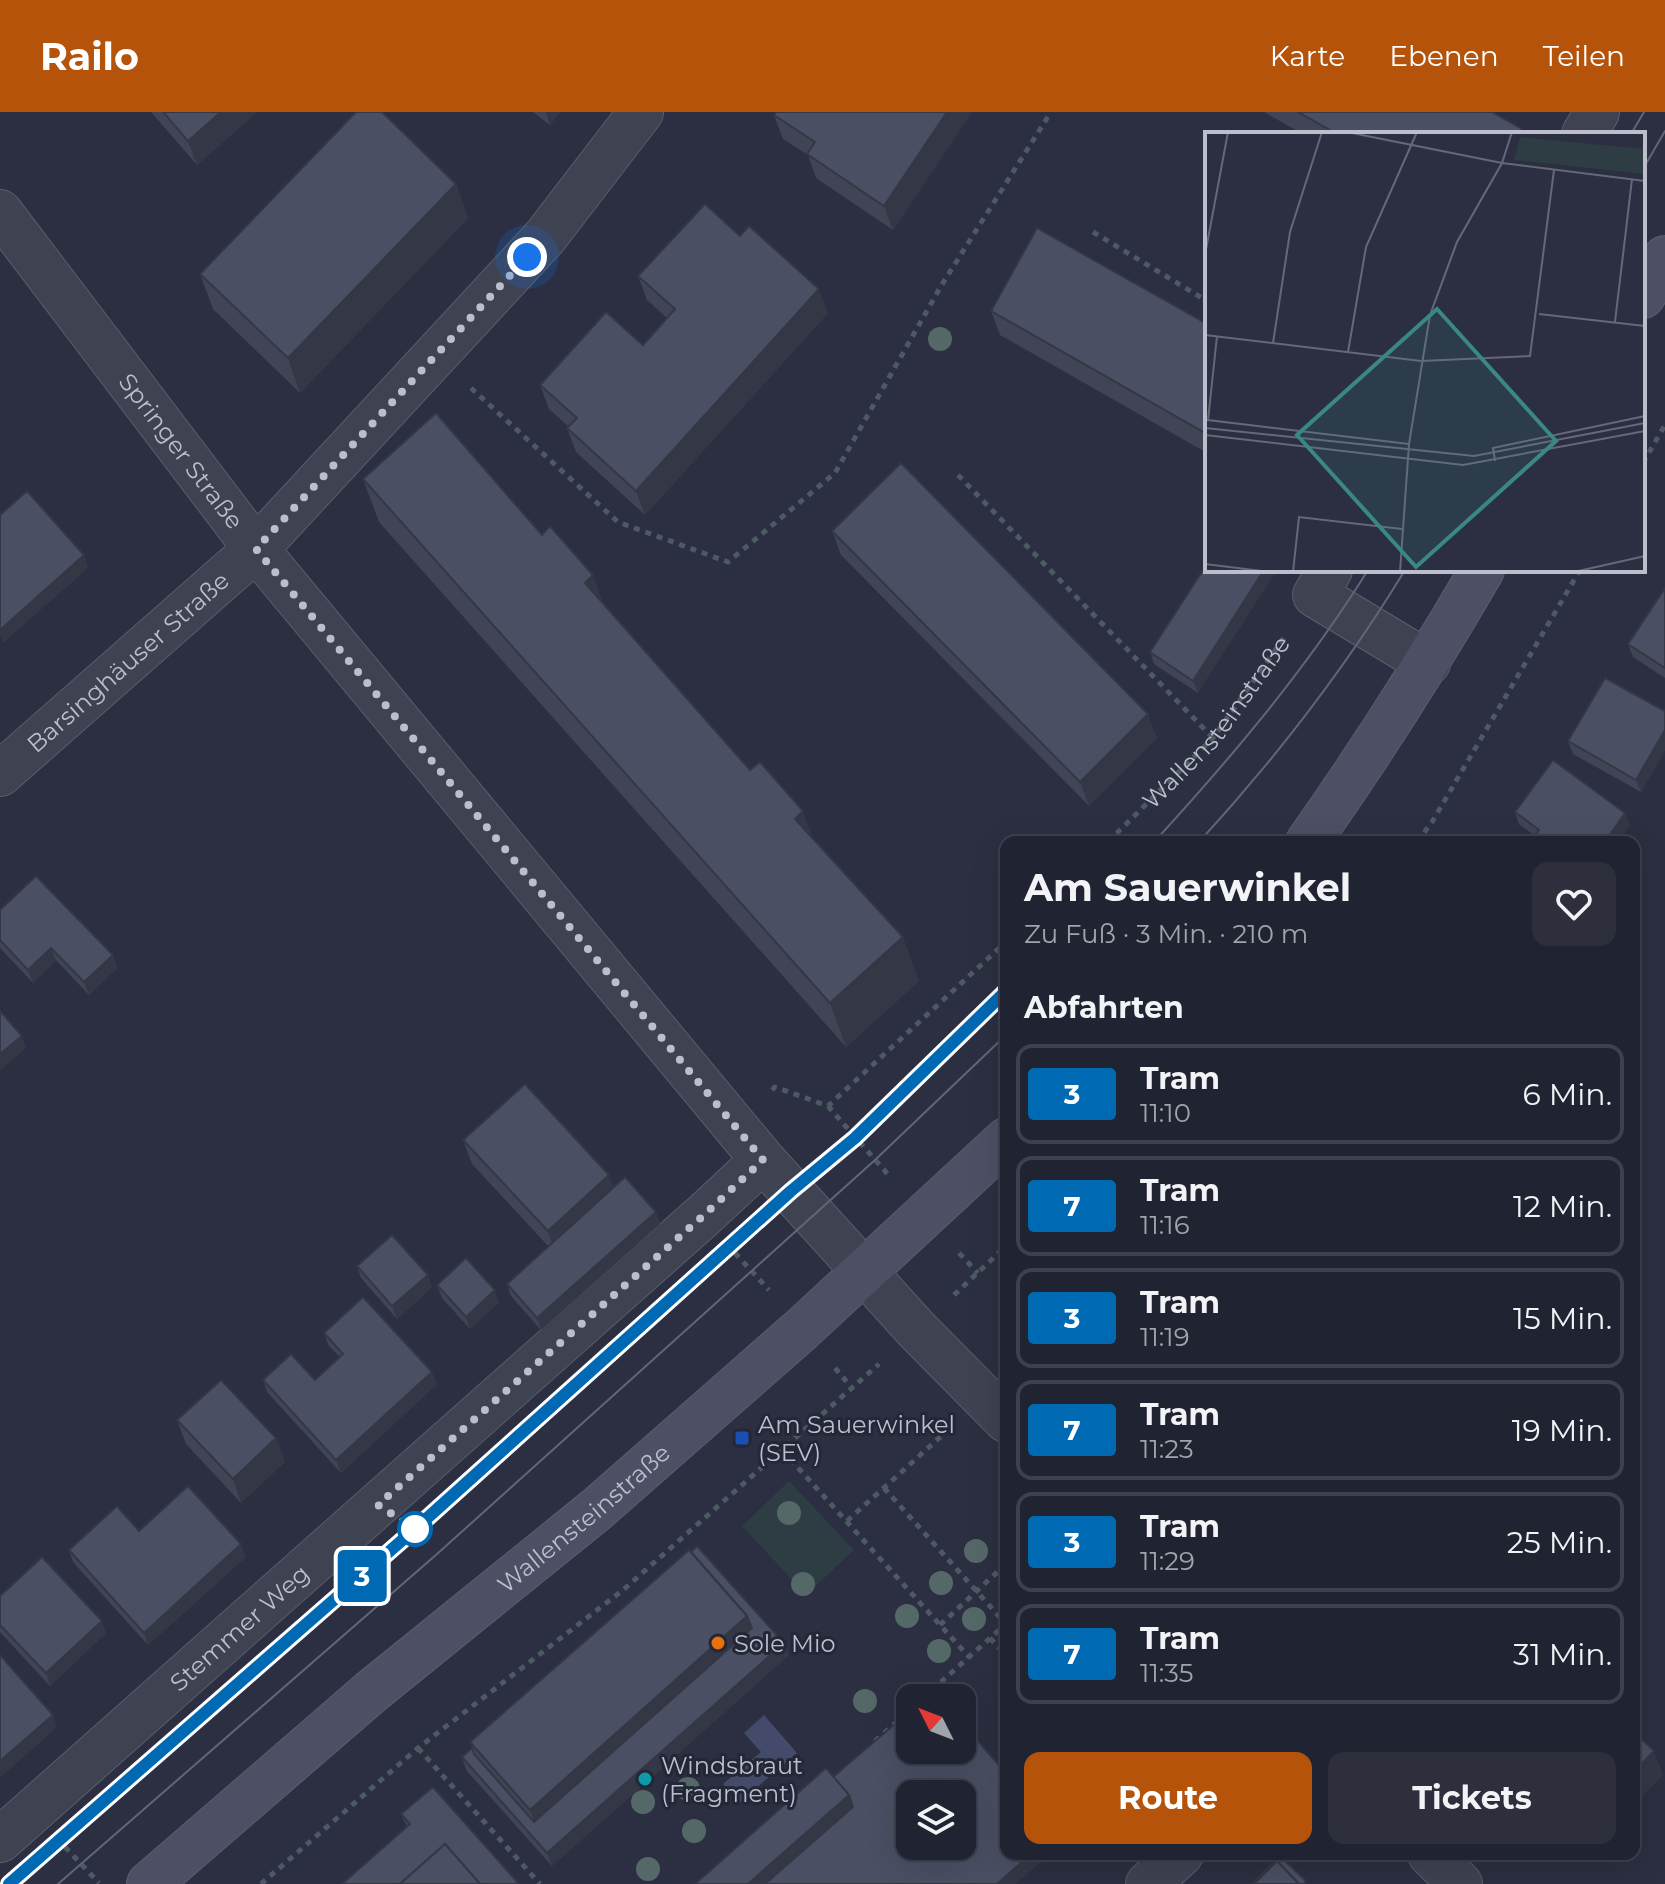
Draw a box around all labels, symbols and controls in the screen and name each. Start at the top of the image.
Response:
text: Railo [40,33,139,80]
text: Karte [1270,39,1345,73]
text: Ebenen [1389,39,1499,73]
text: Teilen [1543,39,1625,73]
inset map [1205,132,1645,572]
your location [507,237,547,277]
street label: Springer Straße [113,367,250,535]
street label: Barsinghäuser Straße [21,565,235,758]
street label: Wallensteinstraße [1136,630,1296,814]
button: heart [1532,862,1616,946]
text: Am Sauerwinkel [1024,864,1351,911]
text: Zu Fuß · 3 Min. · 210 m [1024,918,1308,950]
text: Abfahrten [1024,989,1184,1026]
text: Tram [1140,1060,1220,1097]
text: 6 Min. [1523,1076,1612,1113]
text: 3 [1064,1077,1080,1111]
text: 11:10 [1140,1097,1191,1129]
text: Tram [1140,1172,1220,1209]
text: 12 Min. [1513,1188,1612,1225]
text: 7 [1063,1189,1081,1223]
text: 11:16 [1140,1209,1190,1241]
text: Tram [1140,1284,1220,1321]
text: 15 Min. [1513,1300,1612,1337]
text: 3 [1064,1301,1080,1335]
text: 11:19 [1140,1321,1190,1353]
text: Tram [1140,1396,1220,1433]
place label: Am Sauerwinkel (SEV) [758,1410,955,1467]
text: 19 Min. [1512,1412,1612,1449]
text: 7 [1063,1413,1081,1447]
marker: Am Sauerwinkel (SEV) [733,1429,751,1447]
text: 11:23 [1140,1433,1194,1465]
street label: Wallensteinstraße [491,1438,676,1599]
text: Tram [1140,1508,1220,1545]
unlabelled marker [398,1512,432,1546]
text: 25 Min. [1507,1524,1612,1561]
text: 3 [1064,1525,1080,1559]
text: 11:29 [1140,1545,1195,1577]
line badge: 3 [336,1550,388,1602]
street label: Stemmer Weg [164,1558,315,1697]
text: 3 [354,1559,370,1593]
text: Tram [1140,1620,1220,1657]
place label: Sole Mio [734,1629,835,1658]
marker: Sole Mio [709,1634,727,1652]
text: 31 Min. [1513,1636,1612,1673]
text: 7 [1063,1637,1081,1671]
text: 11:35 [1140,1657,1193,1689]
north arrow [896,1684,976,1764]
map controls [896,1684,976,1860]
place label: Windsbraut (Fragment) [661,1751,803,1808]
button: Route [1024,1752,1312,1844]
button: Tickets [1328,1752,1616,1844]
marker: Windsbraut (Fragment) [636,1770,654,1788]
button: layers [896,1780,976,1860]

